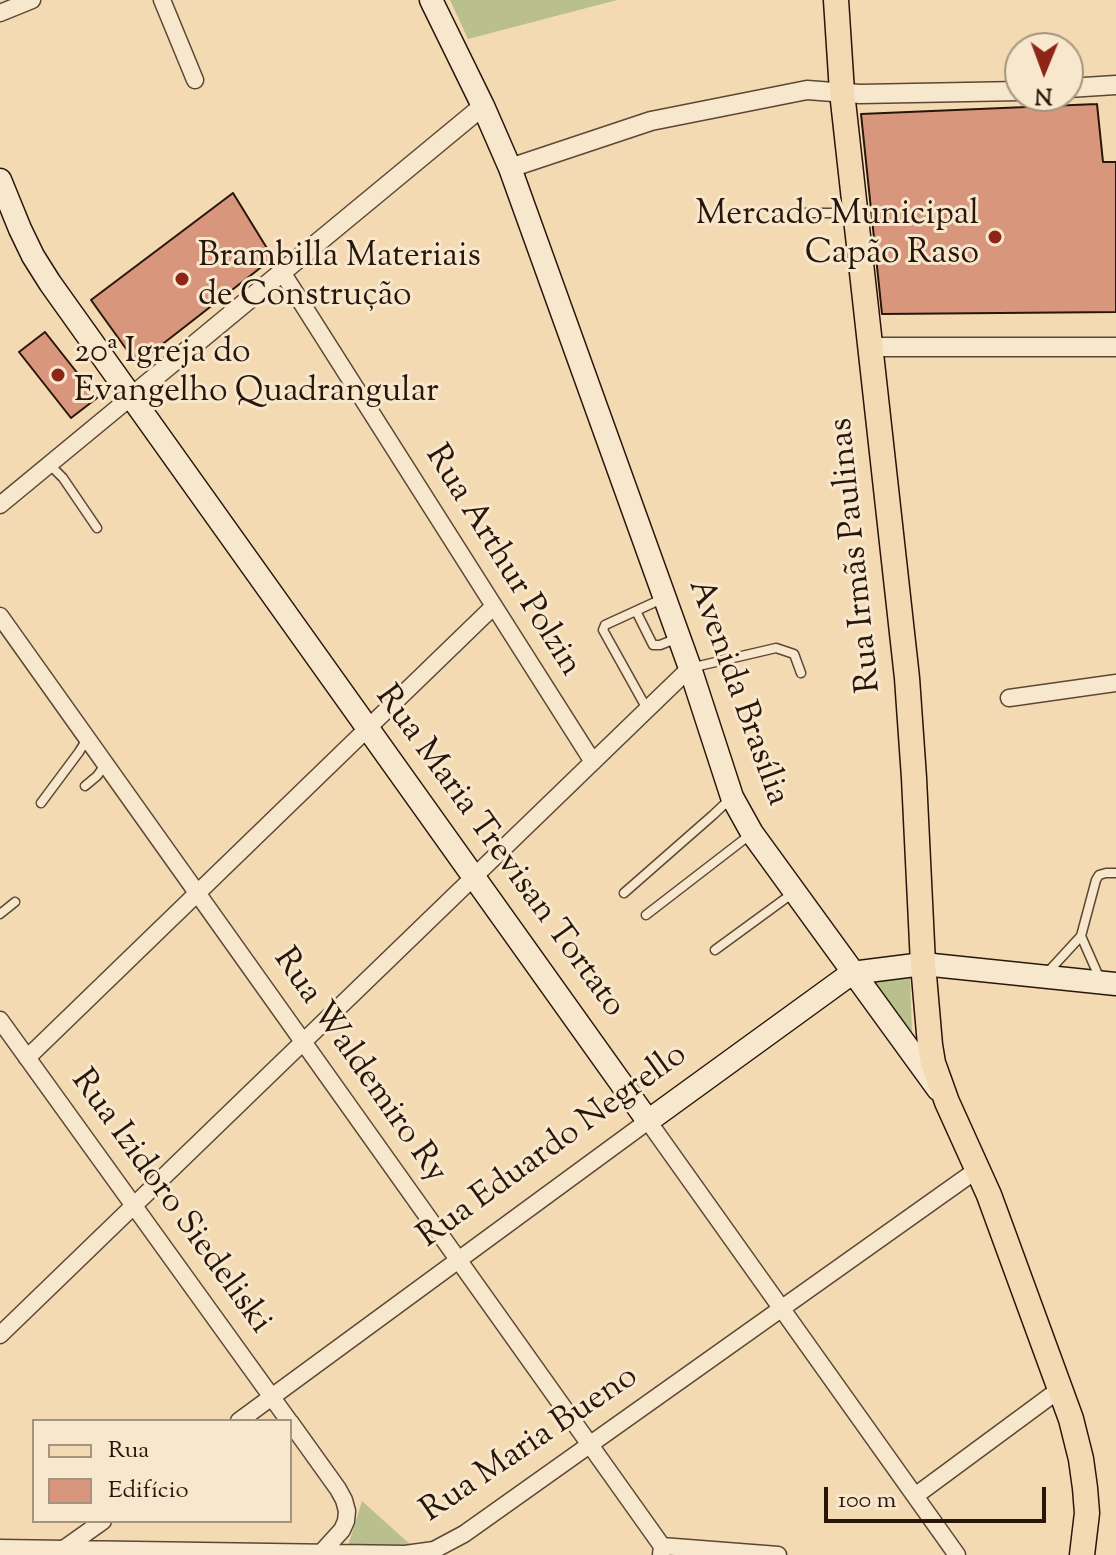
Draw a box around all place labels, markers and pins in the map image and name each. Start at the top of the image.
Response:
place label: Mercado Municipal Capão Raso [696,197,979,276]
marker: Mercado Municipal Capão Raso [986,228,1004,246]
place label: Brambilla Materiais de Construção [198,239,481,318]
marker: Brambilla Materiais de Construção [173,270,191,288]
place label: 20ª Igreja do Evangelho Quadrangular [74,335,439,414]
marker: 20ª Igreja do Evangelho Quadrangular [49,366,67,384]

